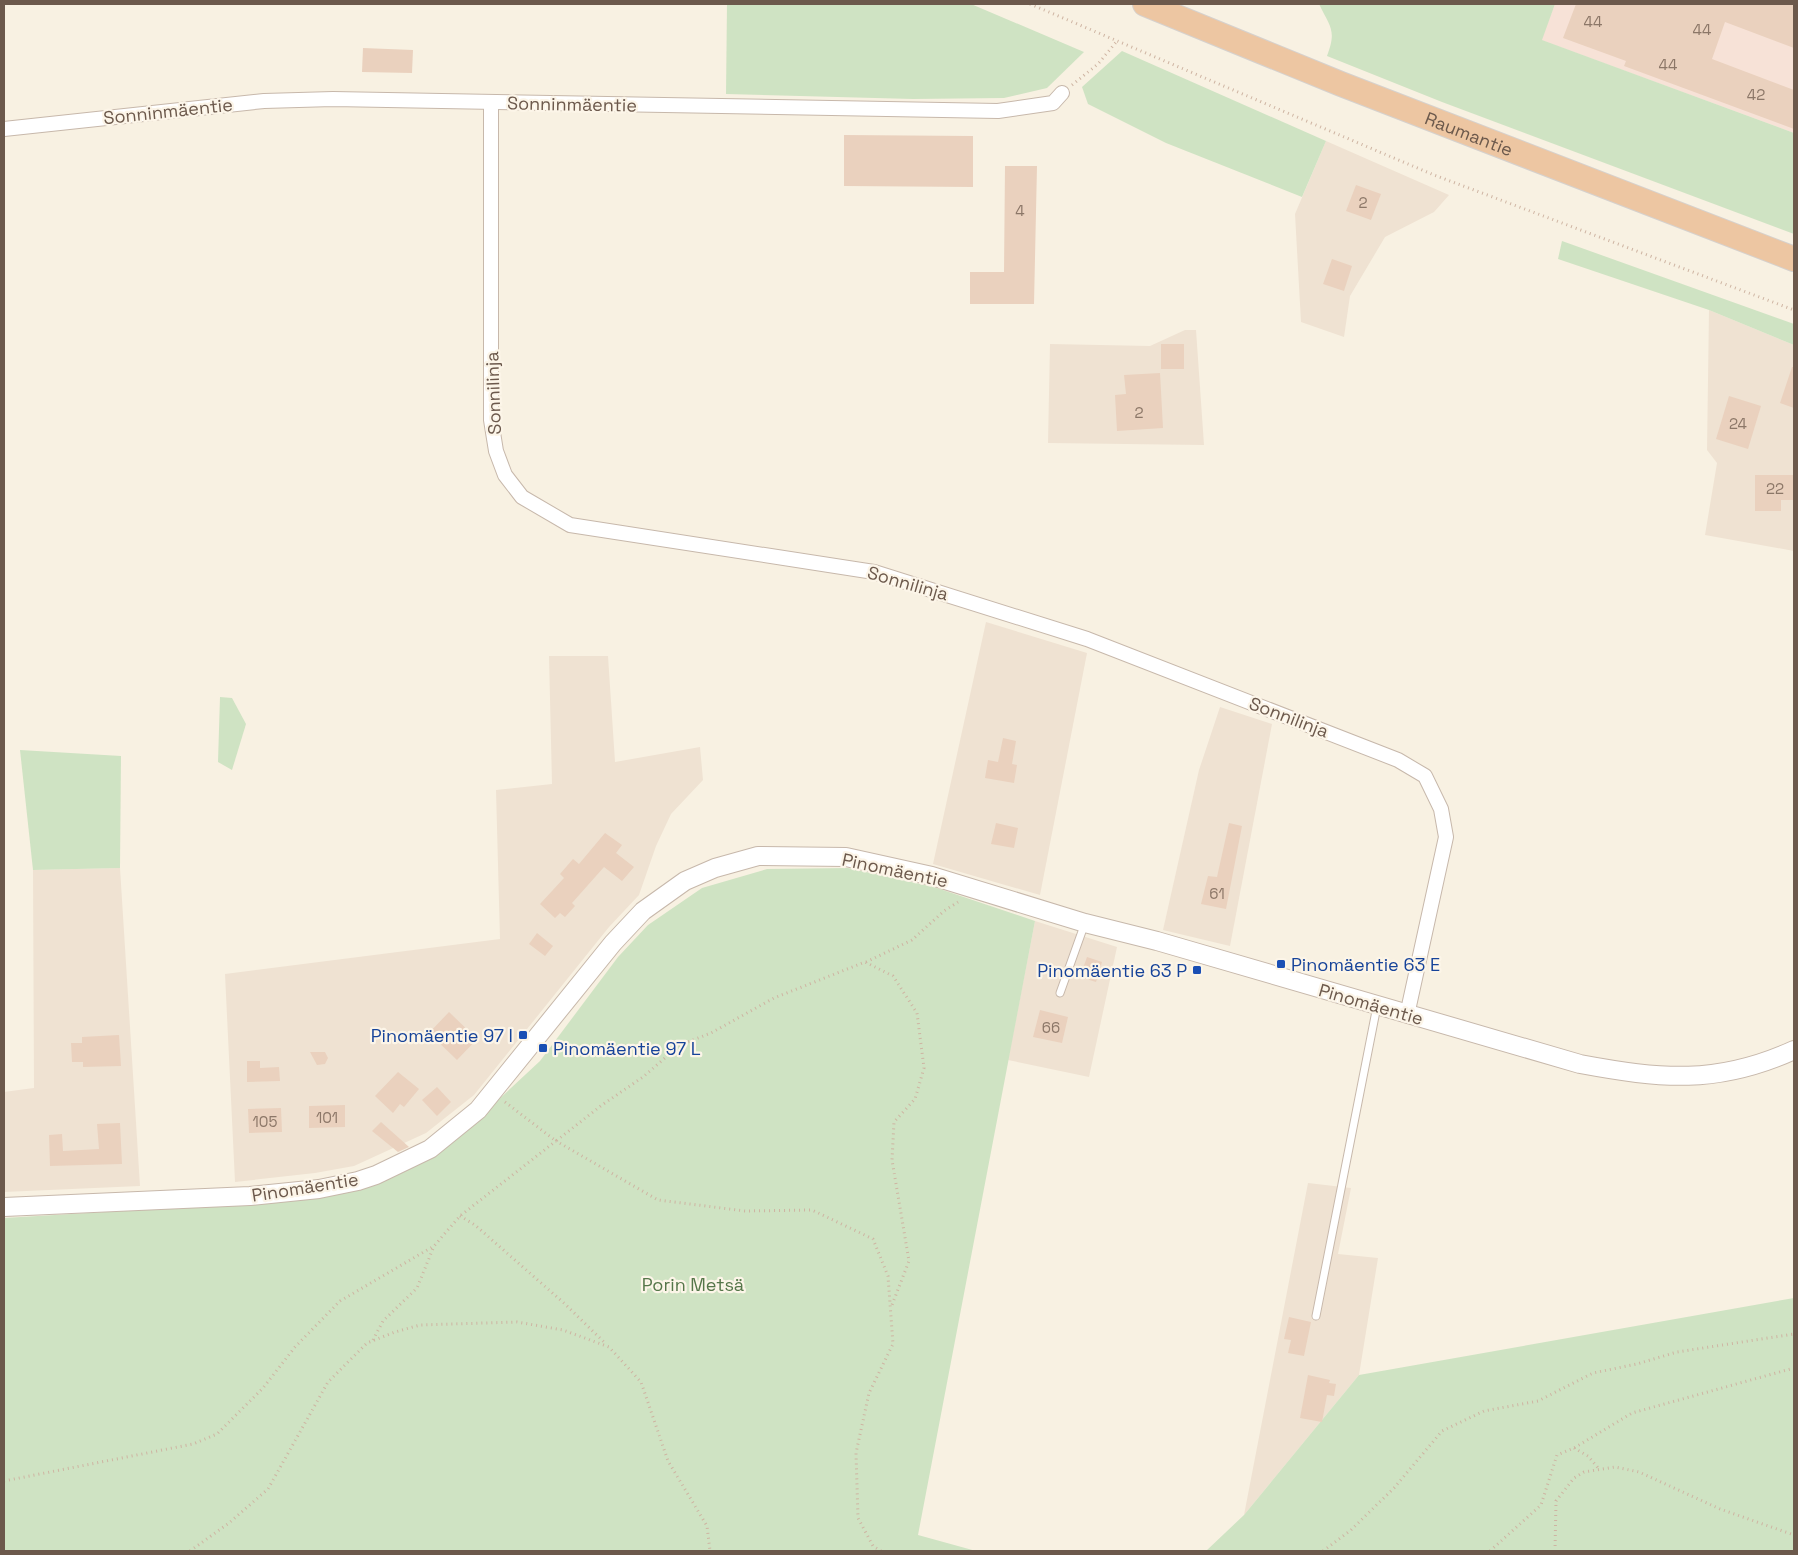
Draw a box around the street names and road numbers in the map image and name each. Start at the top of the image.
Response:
street label: Sonninmäentie [507,91,637,117]
street label: Sonninmäentie [102,93,234,129]
street label: Raumantie [1422,106,1516,161]
street label: Sonnilinja [480,351,506,435]
street label: Sonnilinja [865,560,951,606]
street label: Sonnilinja [1246,691,1332,743]
street label: Pinomäentie [840,848,950,892]
street label: Pinomäentie [1316,978,1426,1030]
street label: Pinomäentie [250,1167,360,1207]

